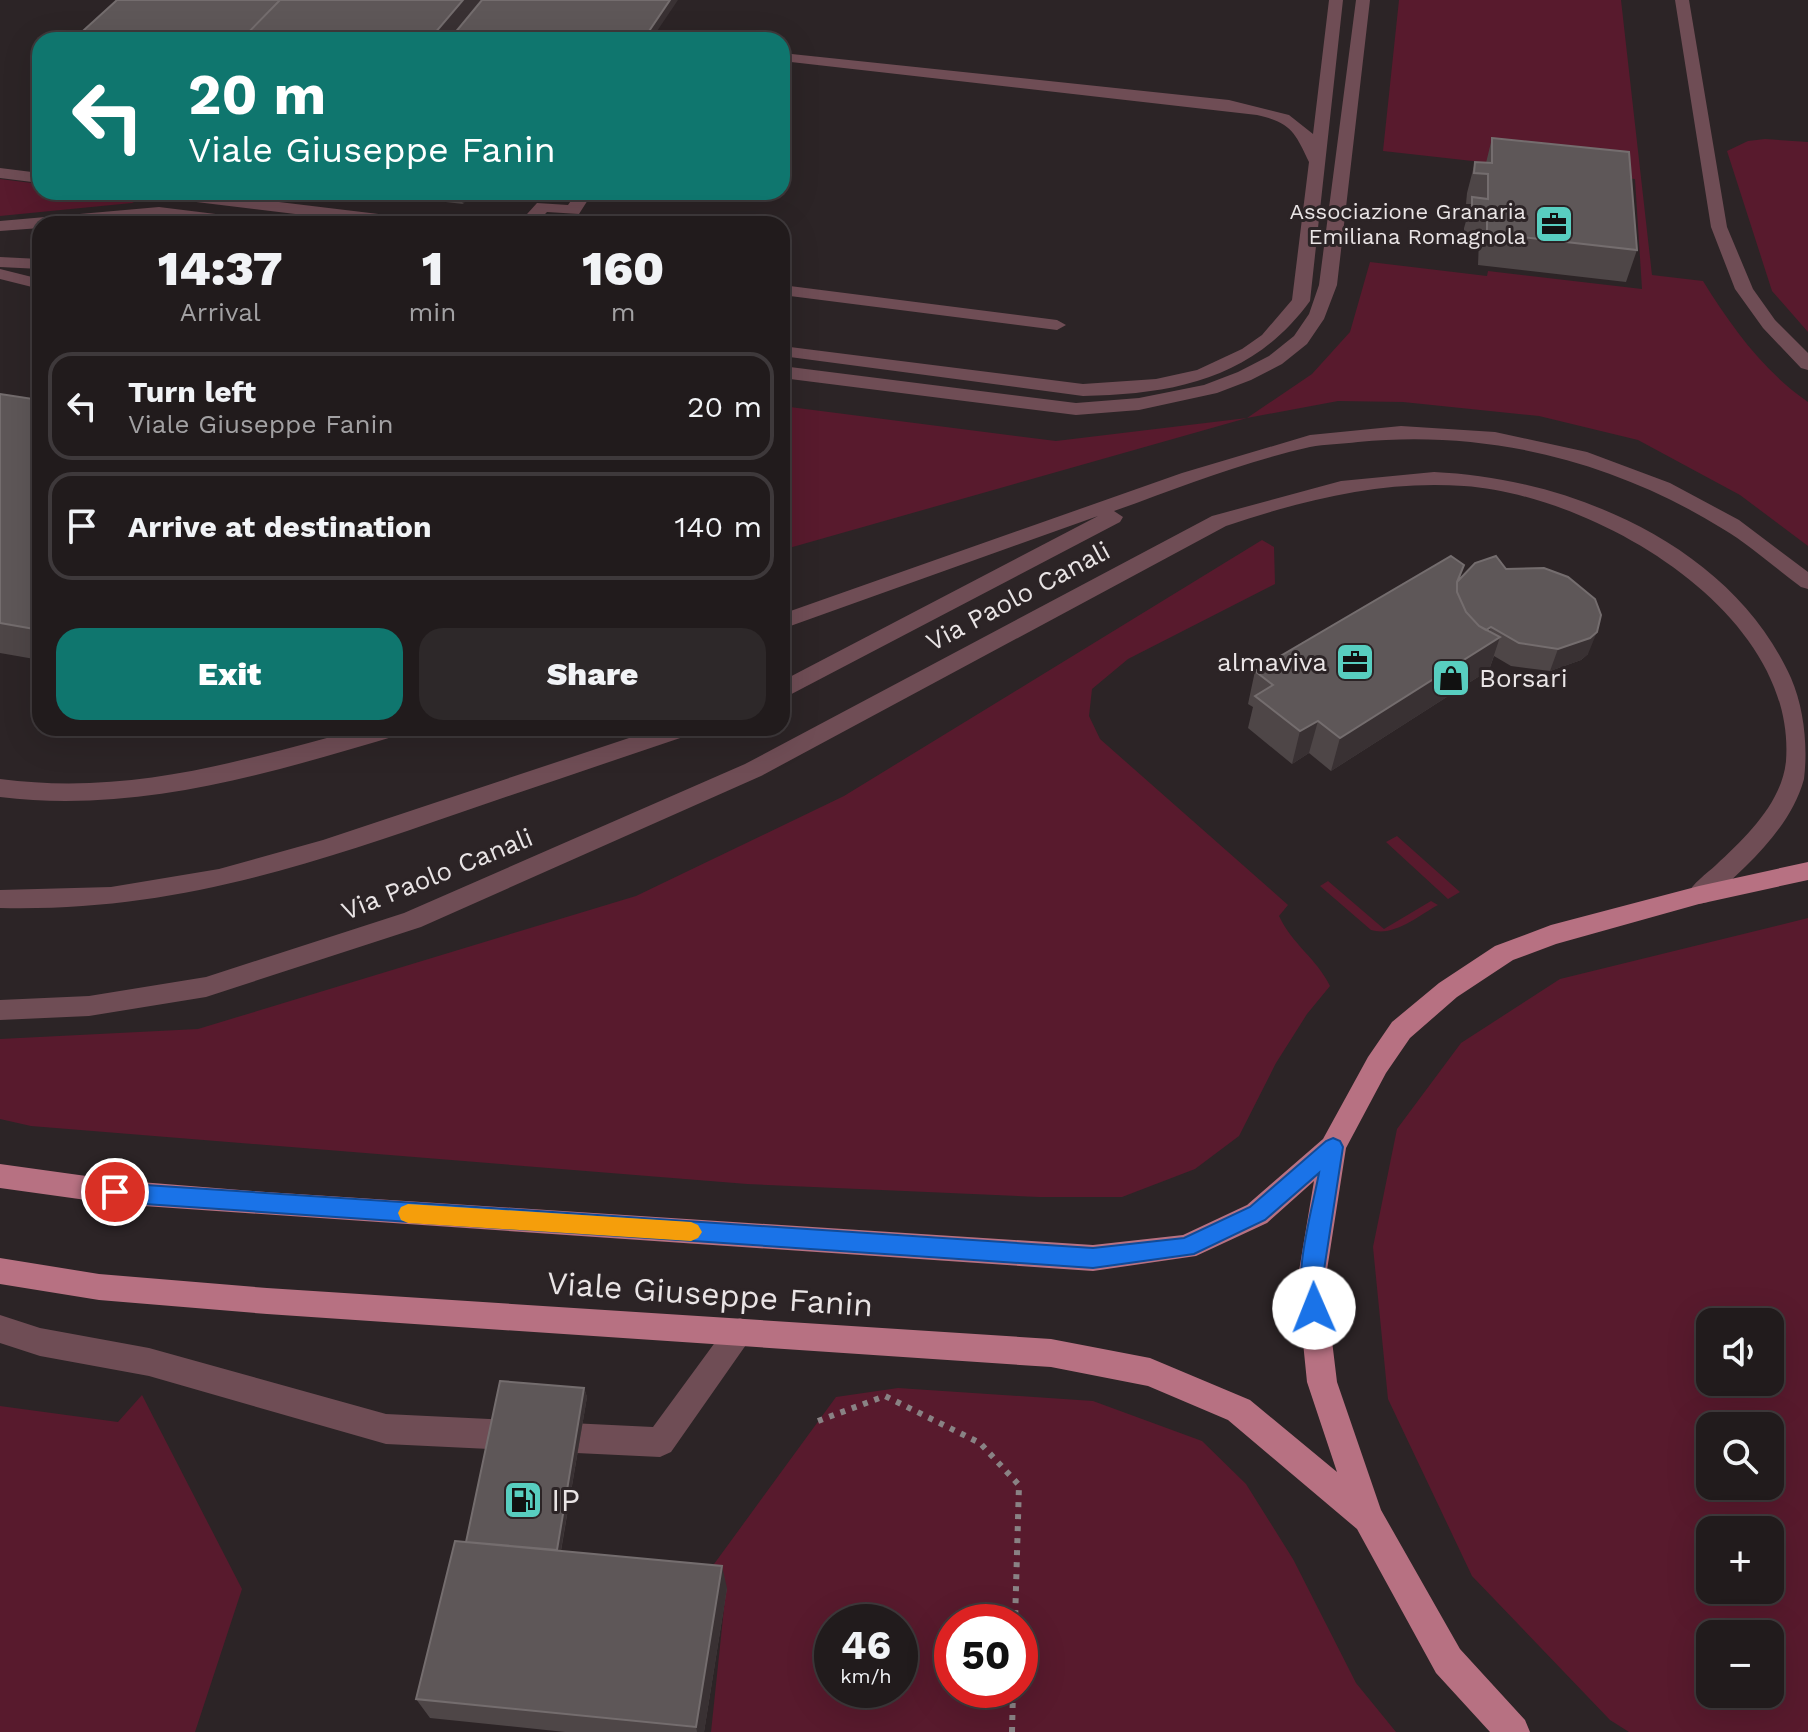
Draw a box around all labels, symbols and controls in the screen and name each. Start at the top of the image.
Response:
text: 20 m [188,62,326,128]
icon: left [56,64,160,168]
text: Viale Giuseppe Fanin [188,129,556,171]
place label: Associazione Granaria Emiliana Romagnola [1290,199,1526,249]
office icon: Associazione Granaria Emiliana Romagnola [1533,203,1575,245]
text: 14:37 [158,240,283,297]
text: 1 [422,240,443,297]
text: 160 [582,240,664,297]
text: Arrival [180,297,261,327]
text: min [408,297,456,327]
text: m [611,297,636,327]
text: Turn left [128,374,256,409]
icon: left [60,384,104,428]
text: 20 m [687,389,762,424]
text: Viale Giuseppe Fanin [128,409,394,439]
icon: arrive [60,504,104,548]
text: Arrive at destination [128,509,432,544]
text: 140 m [674,509,762,544]
street label: Via Paolo Canali [921,535,1115,657]
button: Exit [56,628,403,720]
button: Share [419,628,766,720]
office icon: almaviva [1334,641,1376,683]
place label: almaviva [1217,647,1327,677]
shop icon: Borsari [1430,657,1472,699]
place label: Borsari [1479,663,1568,693]
street label: Via Paolo Canali [337,822,537,926]
pin [81,1158,149,1226]
icon: arrive [93,1170,137,1214]
street label: Viale Giuseppe Fanin [546,1264,874,1324]
position arrow [1272,1266,1356,1350]
map controls [1696,1308,1784,1708]
button: sound [1696,1308,1784,1396]
button: search [1696,1412,1784,1500]
fuel station icon: IP [502,1479,544,1521]
place label: IP [551,1481,580,1519]
button: + [1696,1516,1784,1604]
speed limit sign: 50 [934,1604,1038,1708]
button: − [1696,1620,1784,1708]
text: 46 [841,1622,891,1669]
text: km/h [840,1664,892,1688]

